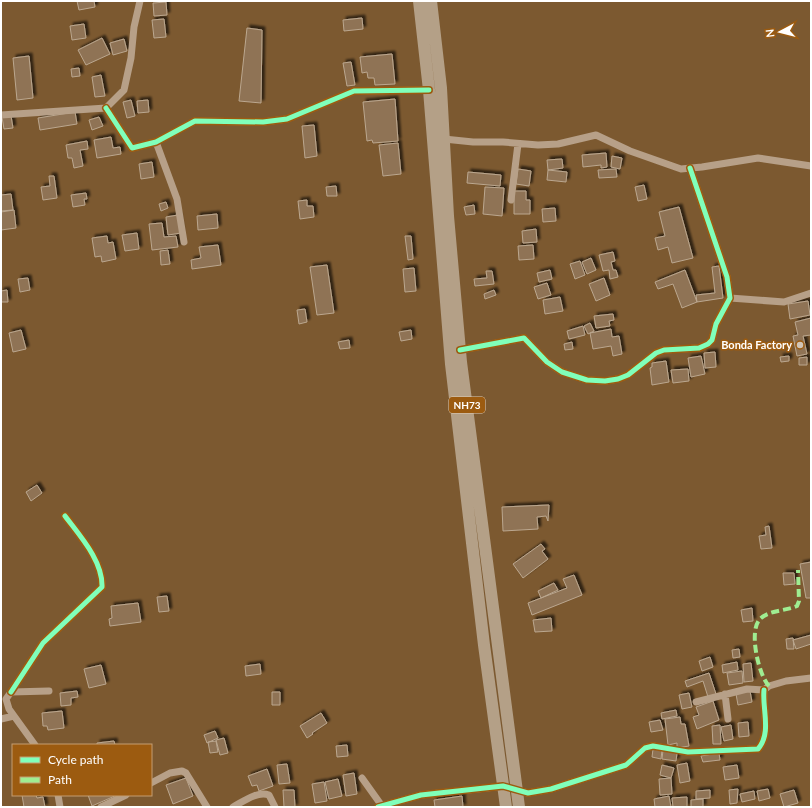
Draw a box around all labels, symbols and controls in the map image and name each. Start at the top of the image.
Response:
north arrow [760,12,800,52]
text: N [763,28,777,38]
place label: Bonda Factory [721,338,792,351]
marker: Bonda Factory [795,340,805,350]
road number: NH73 [449,397,485,413]
legend [12,744,152,796]
text: Cycle path [48,752,103,767]
text: Path [48,772,72,787]

